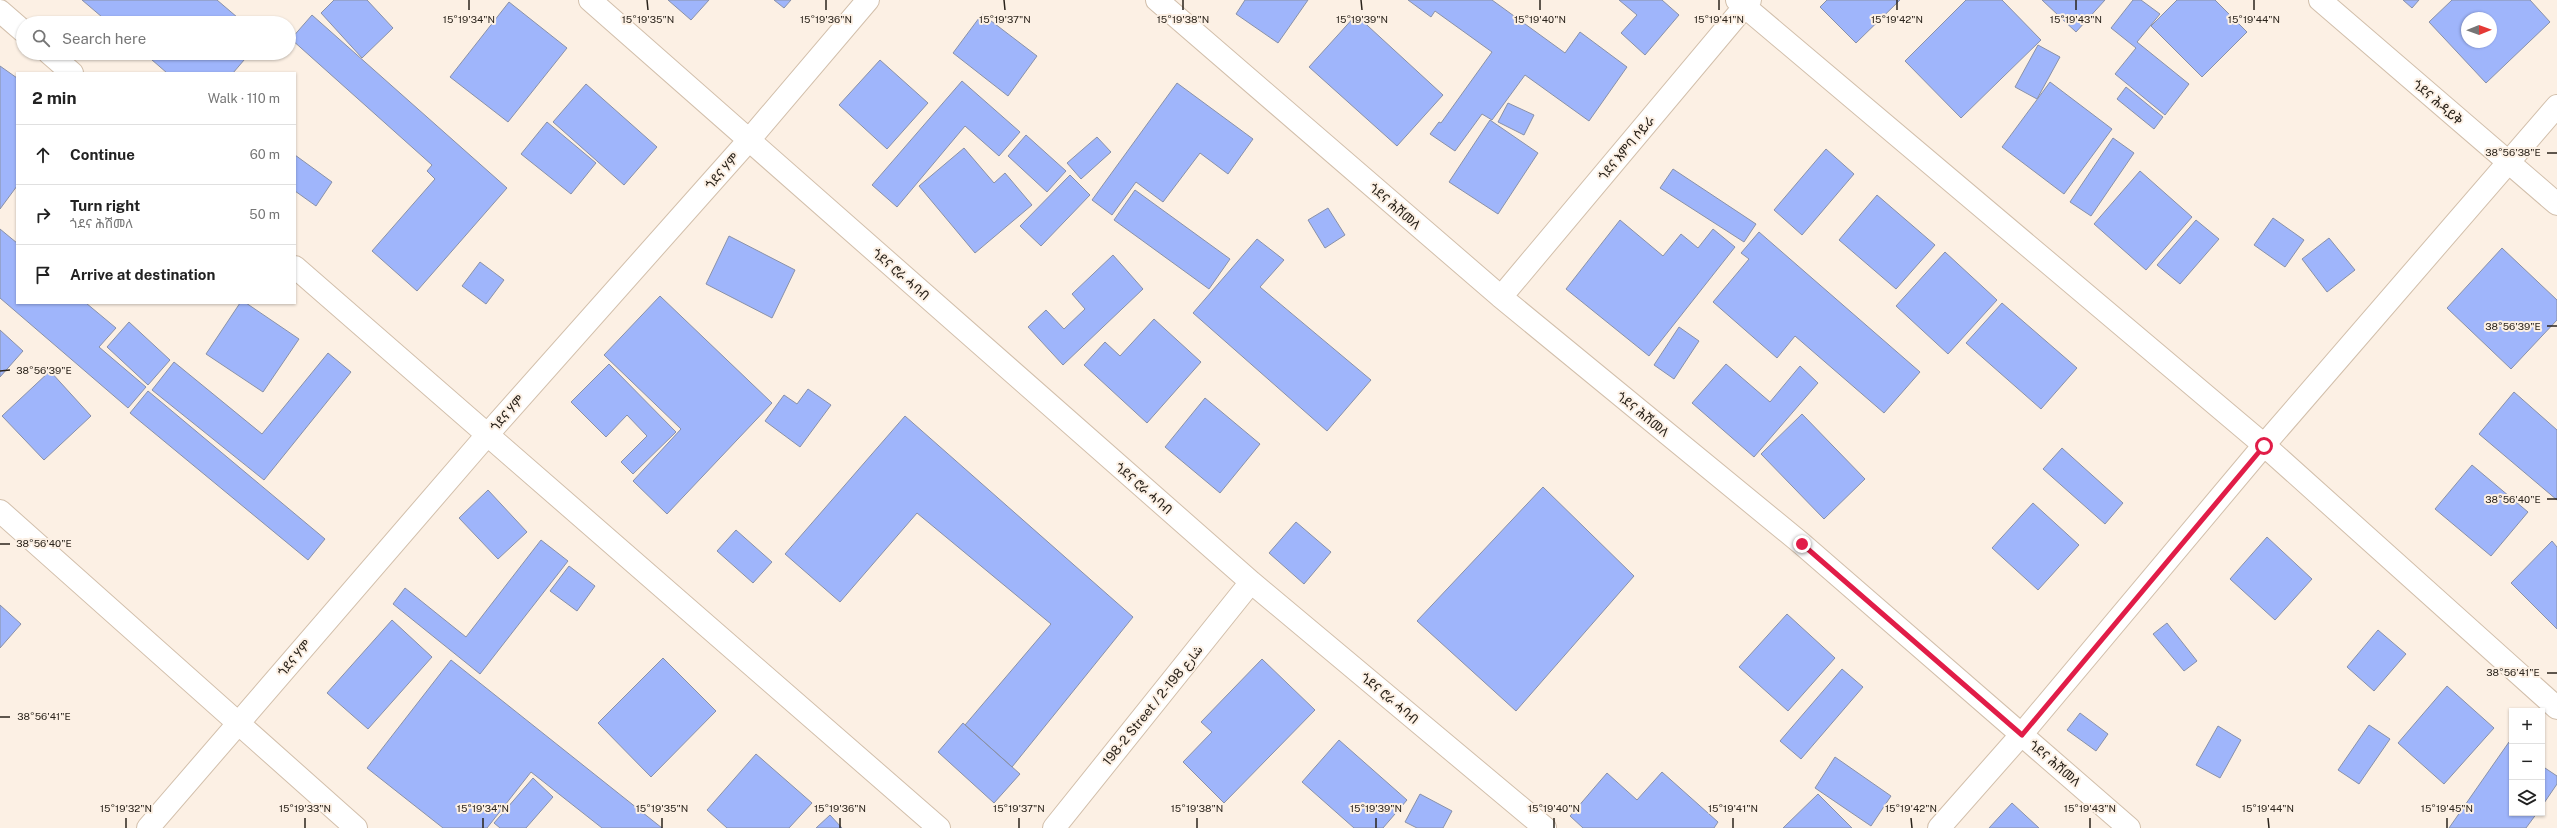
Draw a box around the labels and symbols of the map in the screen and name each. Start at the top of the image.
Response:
north arrow [2461,12,2497,48]
text: 15°19'34"N [443,13,495,25]
text: 15°19'35"N [622,13,674,25]
text: 15°19'36"N [800,13,852,25]
text: 15°19'37"N [979,13,1031,25]
text: 15°19'38"N [1157,13,1209,25]
text: 15°19'39"N [1336,13,1388,25]
text: 15°19'40"N [1514,13,1566,25]
text: 15°19'41"N [1694,13,1744,25]
text: 15°19'42"N [1871,13,1923,25]
text: 15°19'43"N [2050,13,2102,25]
text: 15°19'44"N [2228,13,2280,25]
street label: ጎደና ሕዳይቅ [2410,77,2466,128]
street label: ጎደና እምባ ሶይራ [1595,113,1658,183]
text: 38°56'38"E [2485,146,2541,158]
street label: ጎደና ሃም [702,150,743,192]
street label: ጎደና ሕሽመለ [1366,180,1424,233]
street label: ጎደና ሮራ ሓባብ [869,245,932,303]
text: 38°56'39"E [2485,320,2541,332]
text: 38°56'39"E [16,364,72,376]
street label: ጎደና ሕሽመለ [1614,389,1672,440]
street label: ጎደና ሃም [487,392,528,434]
route start [2255,437,2273,455]
street label: ጎደና ሮራ ሓባብ [1112,459,1175,517]
text: 38°56'40"E [2485,493,2541,505]
route end [1793,535,1811,553]
text: 38°56'40"E [16,537,72,549]
street label: ጎደና ሃም [275,637,315,679]
street label: 198-2 Street / شارع 198-2 [1099,642,1207,770]
text: 38°56'41"E [2486,666,2540,678]
street label: ጎደና ሮራ ሓባብ [1358,670,1422,727]
text: 38°56'41"E [17,710,71,722]
street label: ጎደና ሕሽመለ [2026,737,2084,790]
text: 15°19'32"N [100,802,152,814]
text: 15°19'33"N [279,802,331,814]
text: 15°19'34"N [457,802,509,814]
text: 15°19'35"N [636,802,688,814]
text: 15°19'36"N [814,802,866,814]
text: 15°19'37"N [993,802,1045,814]
text: 15°19'38"N [1171,802,1223,814]
text: 15°19'39"N [1350,802,1402,814]
text: 15°19'40"N [1528,802,1580,814]
text: 15°19'41"N [1708,802,1758,814]
text: 15°19'42"N [1885,802,1937,814]
text: 15°19'43"N [2064,802,2116,814]
text: 15°19'44"N [2242,802,2294,814]
text: 15°19'45"N [2421,802,2473,814]

